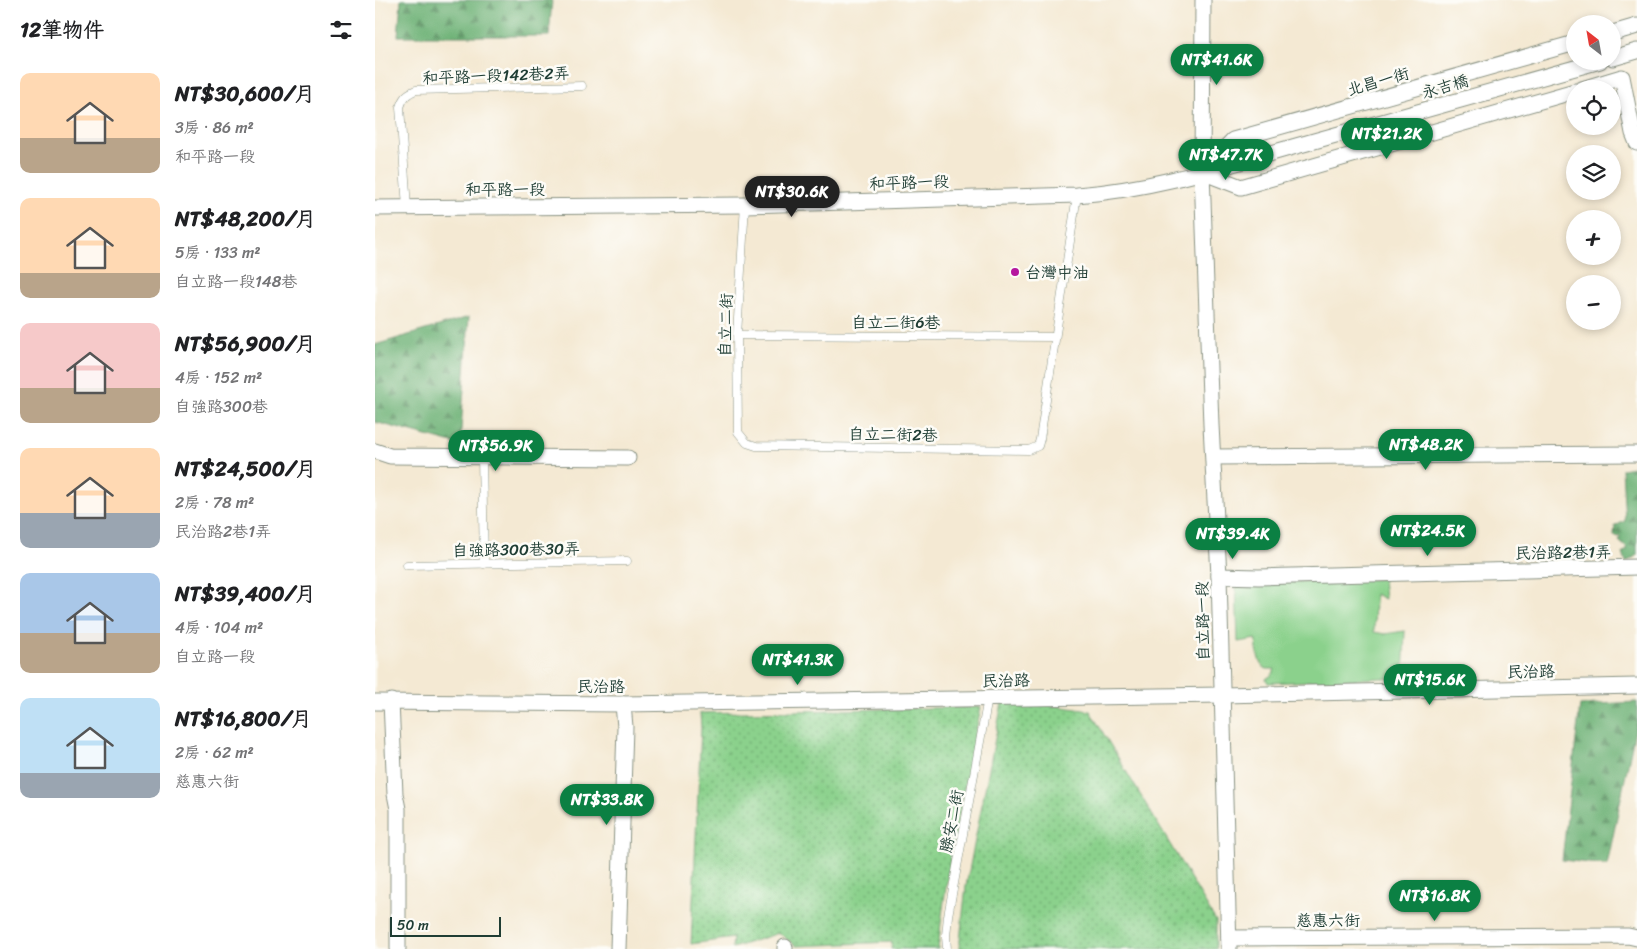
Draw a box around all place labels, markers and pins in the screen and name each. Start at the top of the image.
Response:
pin: NT$41.6K [1165,44,1269,86]
pin: NT$21.2K [1335,118,1439,160]
pin: NT$47.7K [1174,138,1278,181]
pin: NT$30.6K [740,176,844,218]
place label: 台灣中油 [1025,258,1089,287]
marker: 台灣中油 [1009,266,1021,278]
pin: NT$48.2K [1374,428,1478,471]
pin: NT$56.9K [444,430,548,472]
pin: NT$24.5K [1376,514,1480,557]
pin: NT$39.4K [1181,518,1285,560]
pin: NT$41.3K [746,644,850,686]
pin: NT$15.6K [1378,664,1482,706]
pin: NT$33.8K [555,784,659,826]
pin: NT$16.8K [1383,880,1487,922]

